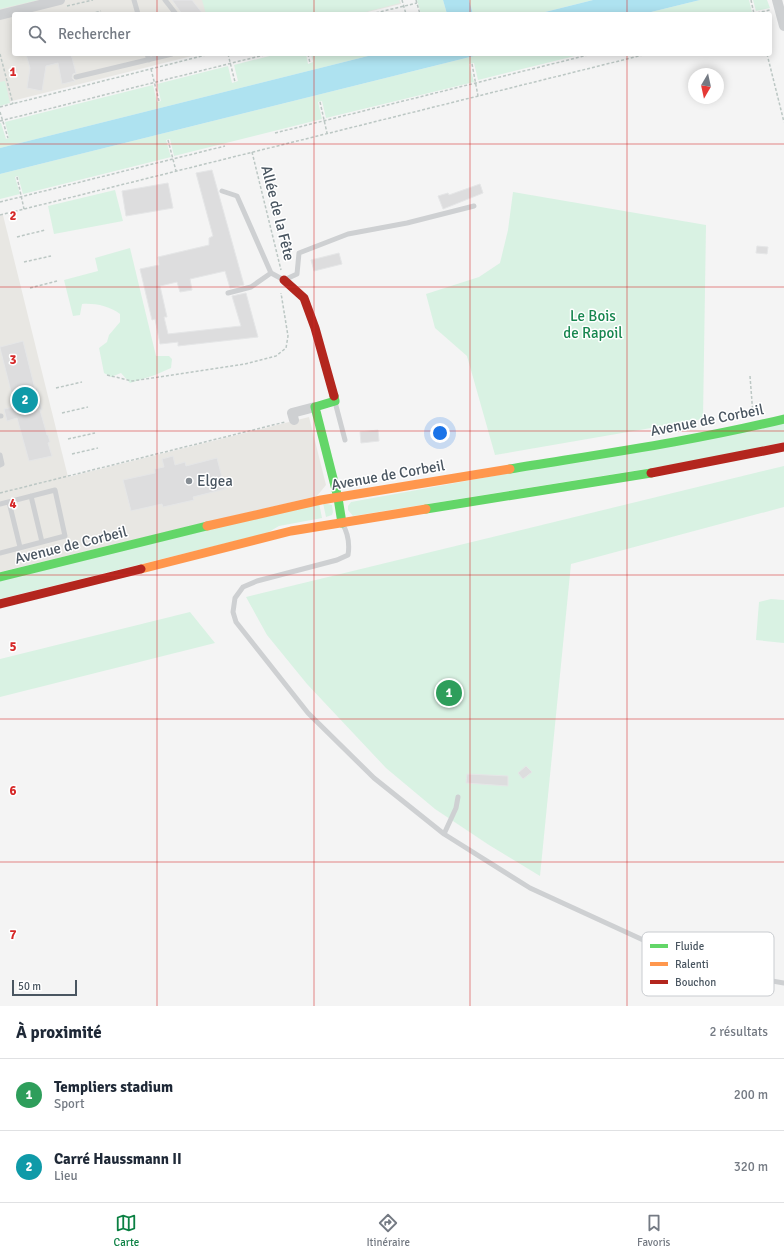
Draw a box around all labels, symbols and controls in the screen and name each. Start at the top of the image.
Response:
search box [12,12,772,56]
icon: search [26,23,48,45]
text: Rechercher [58,25,131,43]
text: 1 [9,64,17,80]
north arrow [688,68,724,104]
street label: Allée de la Fête [257,164,299,262]
text: 2 [9,208,17,224]
park label: Le Bois de Rapoil [563,307,623,342]
text: 3 [9,352,17,368]
pin: 2 [12,385,38,415]
street label: Avenue de Corbeil [649,400,765,440]
your location [430,423,450,443]
street label: Avenue de Corbeil [330,456,446,494]
place label: Elgea [197,472,233,490]
marker: Elgea [184,476,194,486]
text: 4 [9,496,17,512]
street label: Avenue de Corbeil [13,522,129,568]
text: 5 [9,639,17,655]
pin: 1 [436,678,462,708]
text: 6 [9,783,17,799]
text: 7 [9,927,17,943]
legend [642,932,774,996]
text: Fluide [675,940,704,953]
text: Ralenti [675,958,709,971]
text: Bouchon [675,976,716,989]
scale bar [12,978,77,997]
text: 50 m [18,980,41,993]
text: À proximité [16,1022,102,1043]
text: 2 résultats [709,1024,768,1040]
text: Templiers stadium [54,1078,173,1096]
text: 1 [25,1087,33,1103]
text: 200 m [734,1087,768,1103]
text: Sport [54,1096,84,1112]
text: Carré Haussmann II [54,1150,182,1168]
text: 2 [25,1159,33,1175]
text: 320 m [734,1159,768,1175]
text: Lieu [54,1168,78,1184]
tab: Carte [114,1212,139,1249]
tab: Itinéraire [366,1212,410,1249]
tab: Favoris [637,1212,670,1249]

